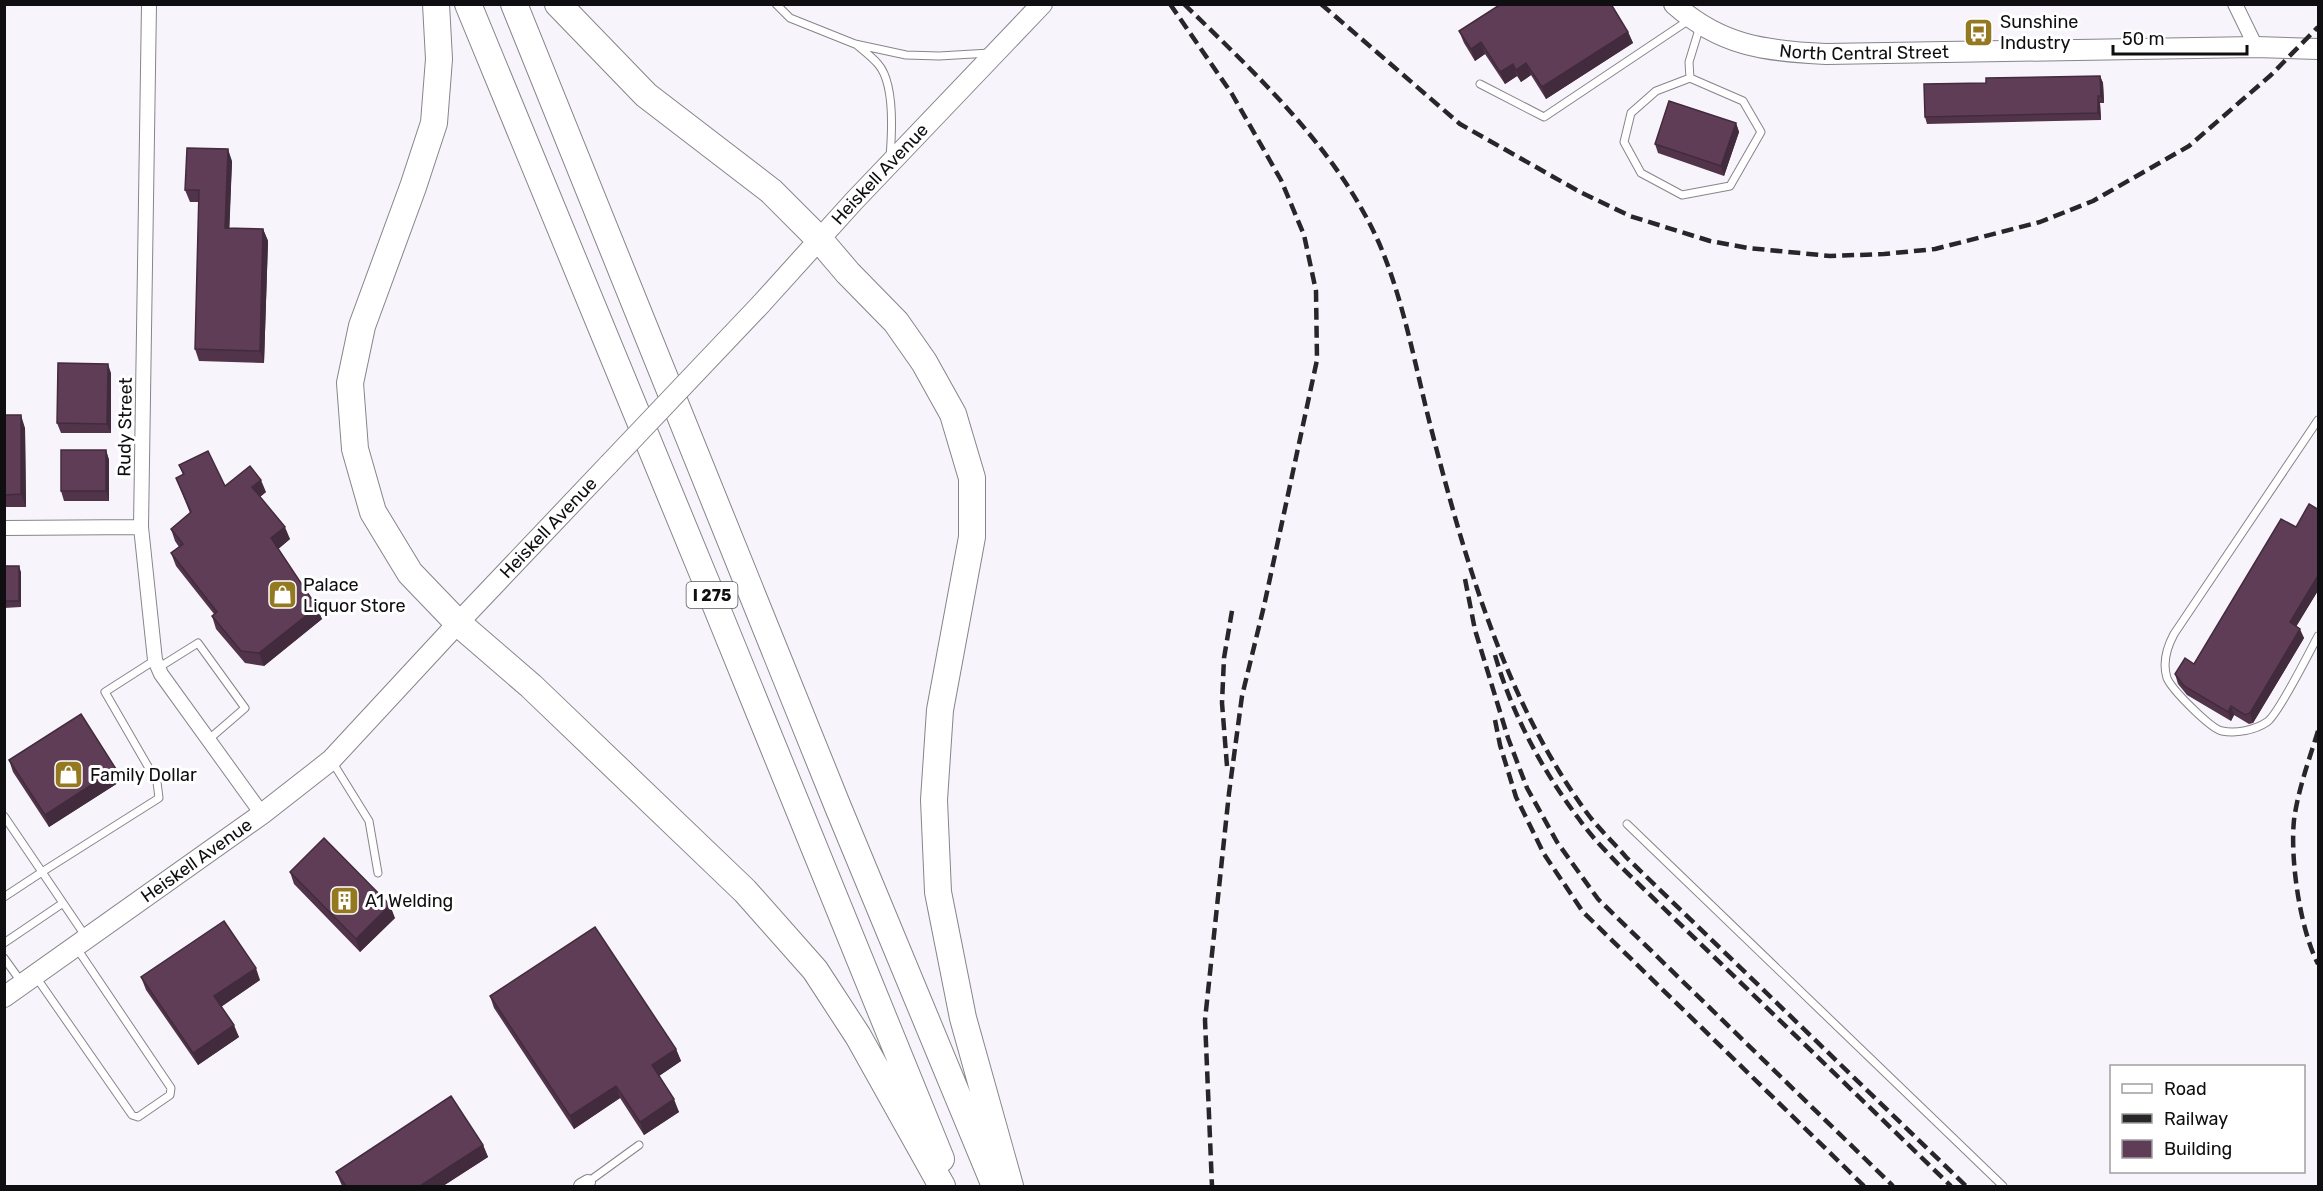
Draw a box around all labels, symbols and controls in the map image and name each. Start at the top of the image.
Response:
place label: Sunshine Industry [2000,11,2078,54]
bus stop icon: Sunshine Industry [1963,16,1995,48]
scale bar [2113,18,2246,56]
text: 50 m [2122,28,2165,50]
street label: North Central Street [1778,39,1949,65]
street label: Heiskell Avenue [827,119,933,229]
street label: Rudy Street [113,377,137,477]
street label: Heiskell Avenue [495,473,602,583]
place label: Palace Liquor Store [303,574,406,617]
shop icon: Palace Liquor Store [266,579,298,611]
road number: I 275 [686,582,738,608]
shop icon: Family Dollar [53,759,85,791]
place label: Family Dollar [90,764,197,786]
street label: Heiskell Avenue [137,814,256,907]
building icon: A1 Welding [328,885,360,917]
place label: A1 Welding [365,890,453,912]
legend [2110,1065,2305,1173]
text: Road [2164,1078,2207,1100]
text: Railway [2164,1108,2228,1130]
text: Building [2164,1138,2232,1160]

